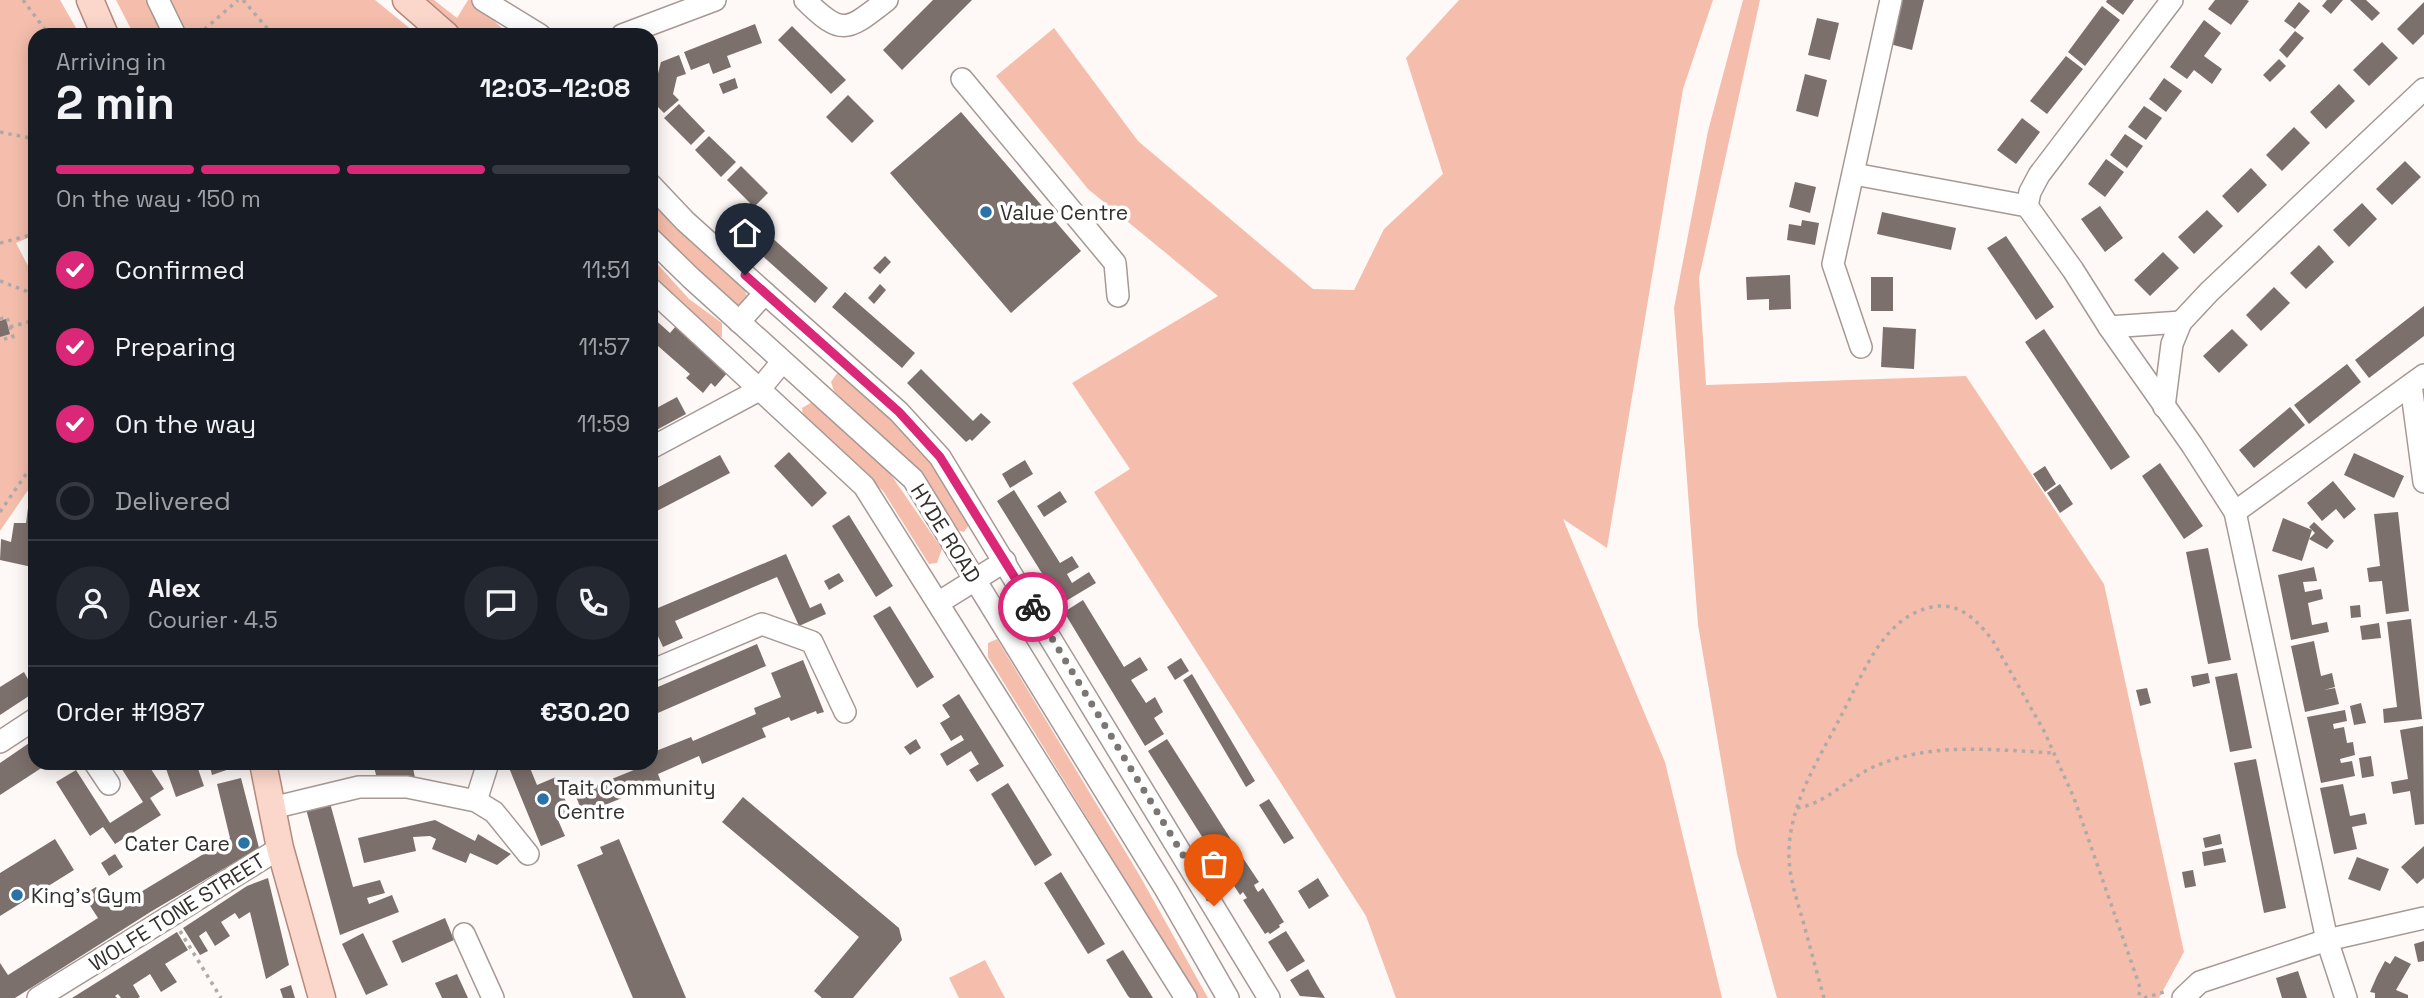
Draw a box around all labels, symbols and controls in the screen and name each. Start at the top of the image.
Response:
text: Arriving in [56,47,166,77]
text: 12:03–12:08 [480,71,630,105]
text: 2 min [56,74,175,132]
text: On the way · 150 m [56,184,261,214]
place label: Value Centre [1000,199,1128,226]
pin [715,203,775,275]
marker: Value Centre [978,204,994,220]
icon: home [726,214,764,252]
icon: check [56,251,94,289]
text: Confirmed [115,253,245,287]
text: 11:51 [582,255,630,285]
icon: check [56,328,94,366]
text: Preparing [115,330,236,364]
text: 11:57 [578,332,630,362]
icon: check [56,405,94,443]
text: On the way [115,407,256,441]
text: 11:59 [577,409,630,439]
street label: HYDE ROAD [905,478,987,588]
text: Delivered [115,484,231,518]
button: person [56,566,130,640]
button: chat [464,566,538,640]
button: phone [556,566,630,640]
text: Alex [148,571,201,605]
courier [998,572,1068,642]
icon: bike [1014,588,1052,626]
text: Courier · 4.5 [148,605,278,635]
text: Order #1987 [56,695,205,729]
text: €30.20 [540,695,630,729]
place label: Tait Community Centre [557,774,716,825]
marker: Tait Community Centre [535,791,551,807]
place label: Cater Care [125,830,230,857]
pin [1184,834,1244,906]
marker: Cater Care [236,835,252,851]
icon: bag [1195,845,1233,883]
street label: WOLFE TONE STREET [84,847,270,977]
place label: King's Gym [31,882,142,909]
marker: King's Gym [9,887,25,903]

